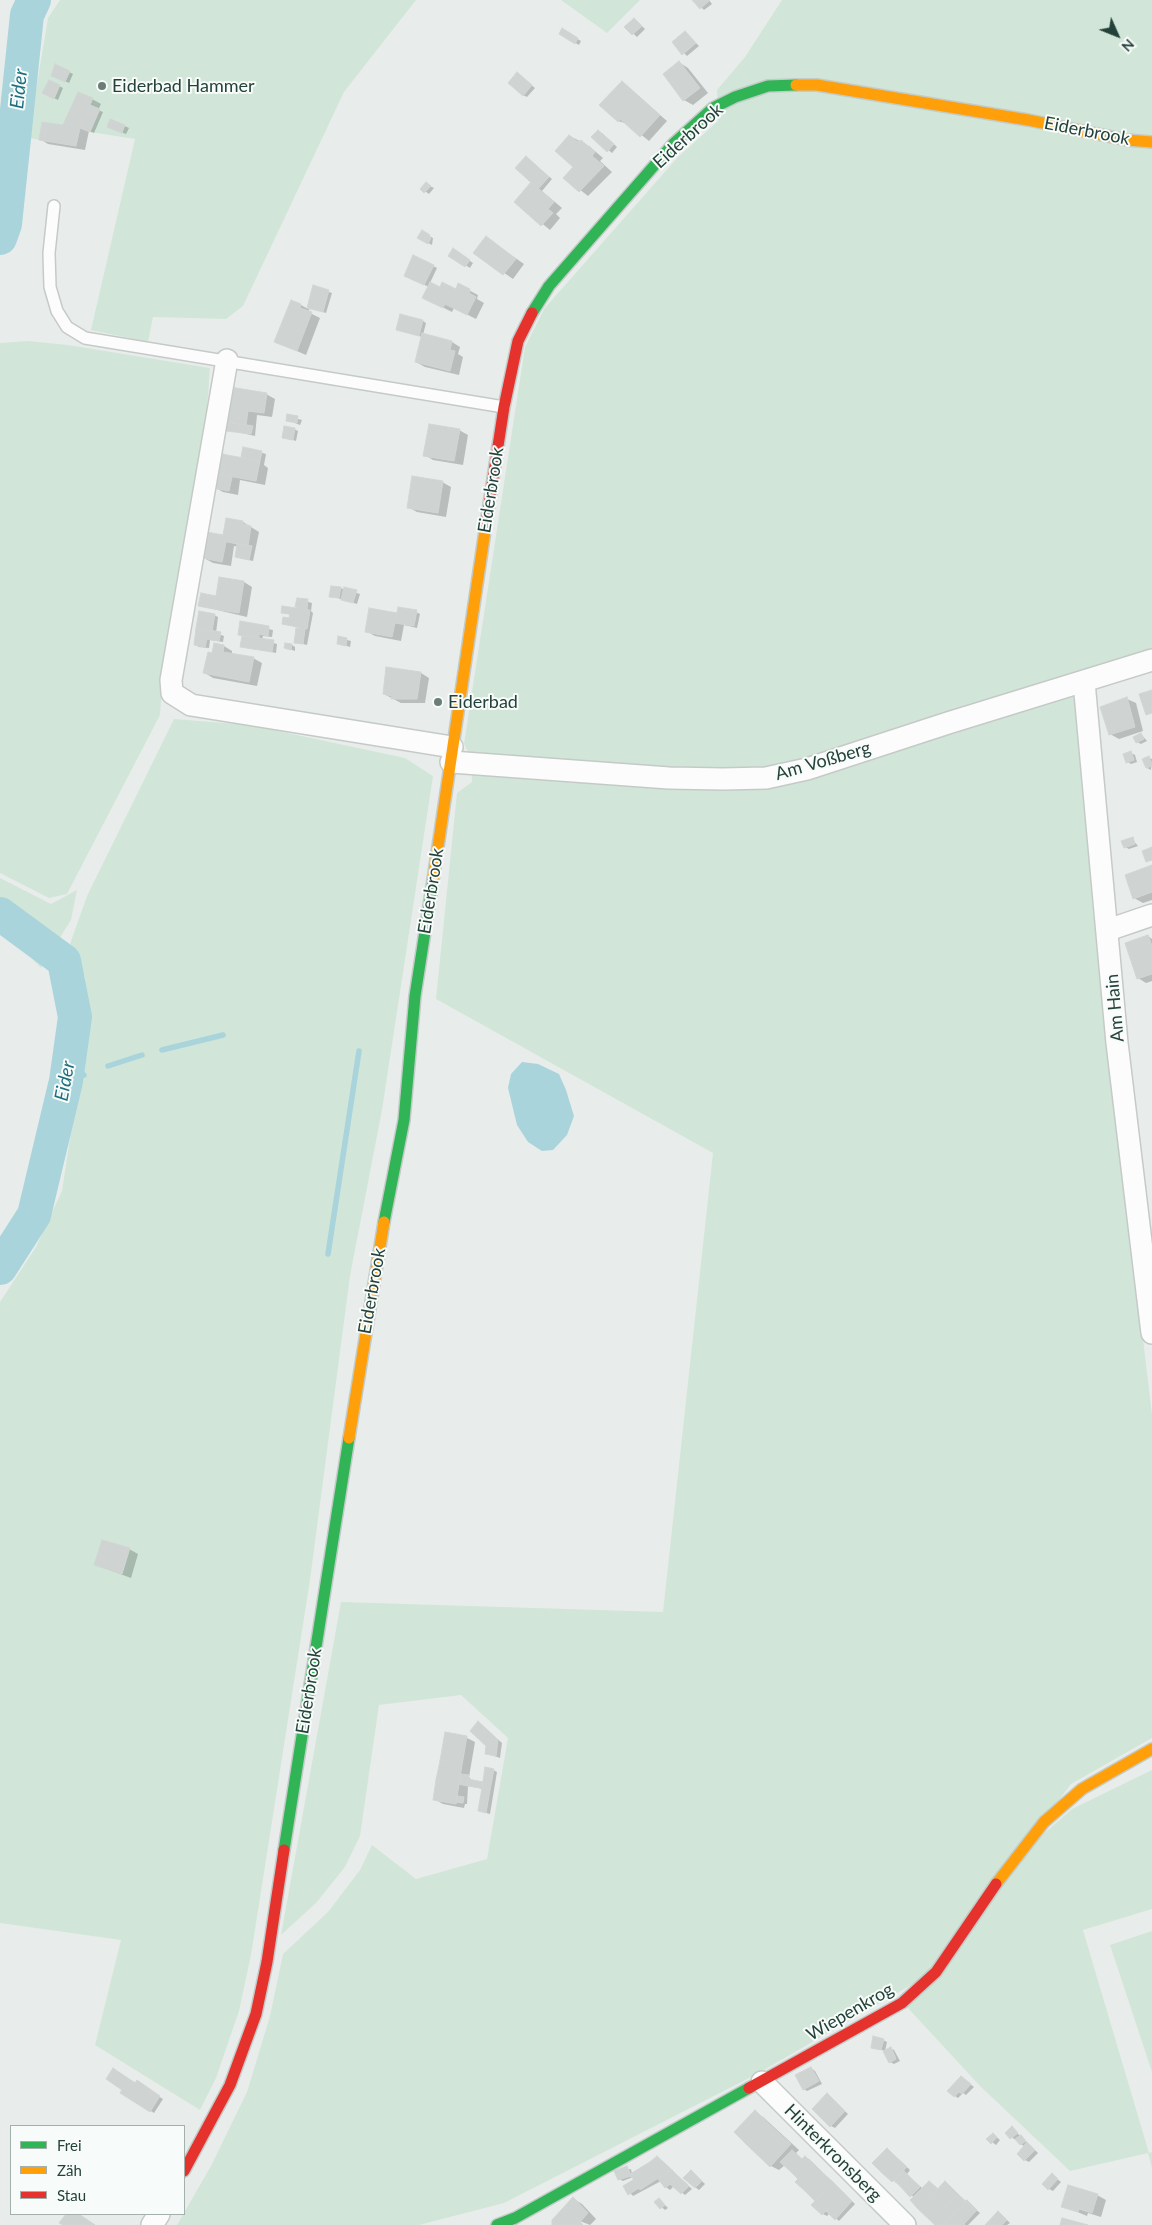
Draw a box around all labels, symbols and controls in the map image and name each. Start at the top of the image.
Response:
north arrow [1092,10,1142,60]
text: N [1118,36,1138,56]
water label: Eider [6,68,32,110]
place label: Eiderbad Hammer [112,75,255,97]
marker: Eiderbad Hammer [96,80,108,92]
street label: Eiderbrook [649,99,727,173]
street label: Eiderbrook [1042,112,1132,150]
street label: Eiderbrook [474,446,508,534]
place label: Eiderbad [448,691,518,713]
marker: Eiderbad [432,696,444,708]
street label: Am Voßberg [773,737,873,785]
street label: Eiderbrook [414,847,448,935]
street label: Am Hain [1101,973,1129,1043]
water label: Eider [50,1059,80,1103]
street label: Eiderbrook [354,1246,390,1336]
street label: Eiderbrook [292,1647,326,1735]
street label: Wiepenkrog [803,1978,897,2046]
street label: Hinterkronsberg [780,2100,886,2206]
legend [10,2125,185,2215]
text: Frei [57,2136,82,2154]
text: Zäh [57,2161,82,2179]
text: Stau [57,2186,86,2204]

